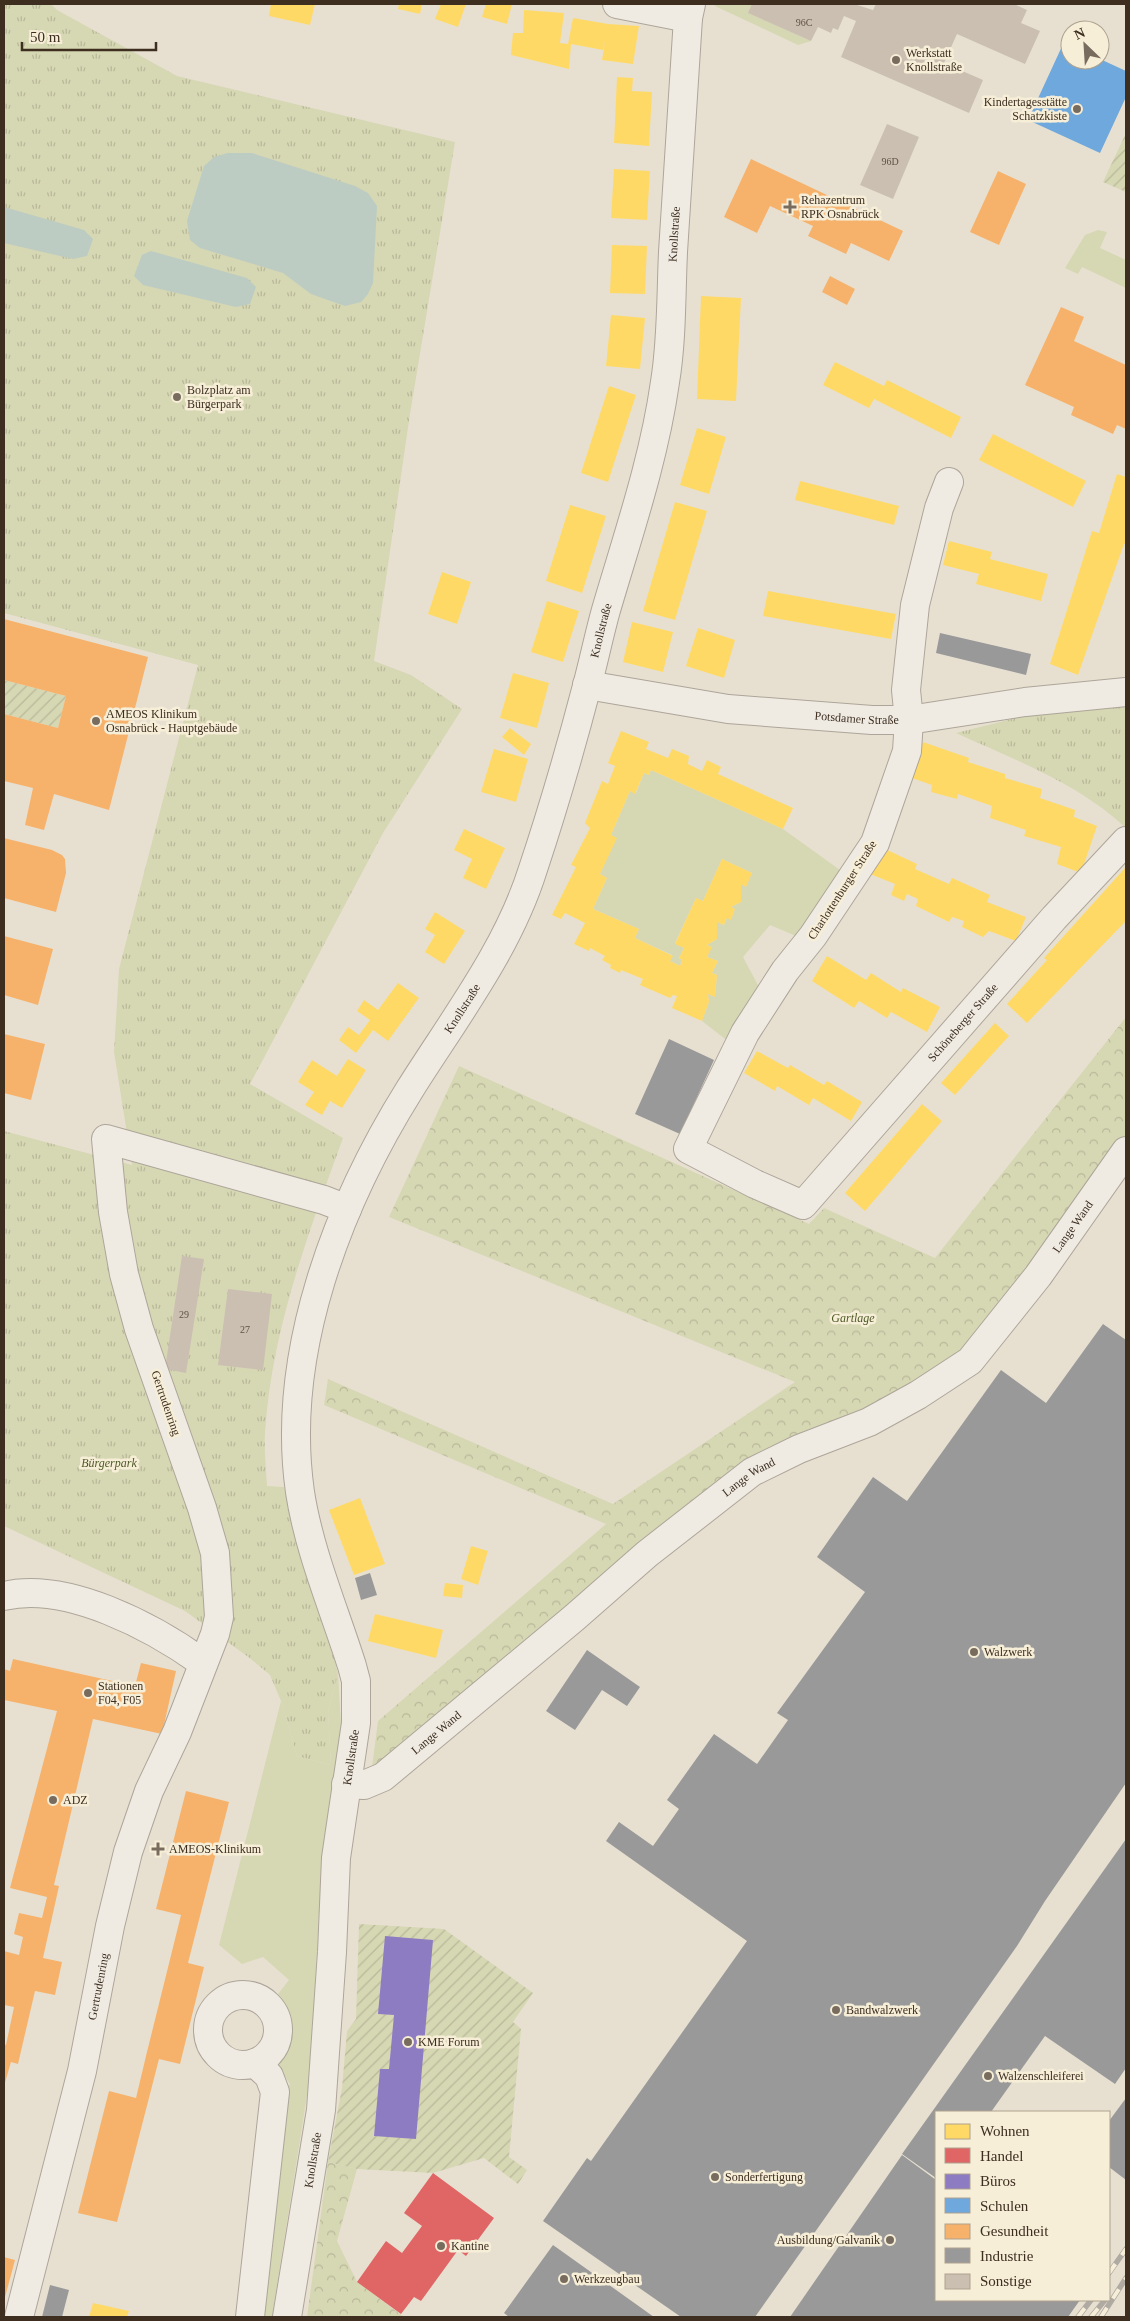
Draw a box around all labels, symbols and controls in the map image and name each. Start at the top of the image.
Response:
house number: 96C [796,17,813,28]
scale bar [22,20,156,52]
north arrow [1060,20,1110,70]
text: N [1072,25,1087,43]
text: 50 m [30,29,61,45]
place label: Werkstatt Knollstraße [906,46,962,74]
marker: Werkstatt Knollstraße [890,54,902,66]
place label: Kindertagesstätte Schatzkiste [984,95,1067,123]
marker: Kindertagesstätte Schatzkiste [1071,103,1083,115]
house number: 96D [881,156,899,167]
place label: Rehazentrum RPK Osnabrück [801,193,879,221]
marker: Rehazentrum RPK Osnabrück [783,200,797,214]
street label: Knollstraße [666,206,683,262]
place label: Bolzplatz am Bürgerpark [187,383,251,411]
marker: Bolzplatz am Bürgerpark [171,391,183,403]
street label: Knollstraße [587,601,615,659]
place label: AMEOS Klinikum Osnabrück - Hauptgebäude [106,707,237,735]
street label: Potsdamer Straße [814,709,899,727]
marker: AMEOS Klinikum Osnabrück - Hauptgebäude [90,715,102,727]
street label: Charlottenburger Straße [805,838,879,942]
street label: Schöneberger Straße [925,980,1001,1064]
street label: Knollstraße [441,981,483,1036]
street label: Lange Wand [1050,1198,1096,1256]
house number: 29 [179,1309,189,1320]
park label: Gartlage [831,1311,875,1325]
house number: 27 [240,1324,250,1335]
street label: Gertrudenring [148,1369,184,1437]
street label: Lange Wand [720,1455,777,1500]
park label: Bürgerpark [81,1456,137,1470]
place label: Walzwerk [984,1645,1032,1659]
marker: Walzwerk [968,1646,980,1658]
place label: Stationen F04, F05 [98,1679,143,1707]
marker: Stationen F04, F05 [82,1687,94,1699]
street label: Lange Wand [409,1708,464,1757]
street label: Knollstraße [340,1729,362,1786]
place label: ADZ [63,1793,88,1807]
marker: ADZ [47,1794,59,1806]
marker: AMEOS-Klinikum [151,1842,165,1856]
place label: AMEOS-Klinikum [169,1842,262,1856]
street label: Gertrudenring [85,1952,112,2021]
place label: Bandwalzwerk [846,2003,918,2017]
marker: Bandwalzwerk [830,2004,842,2016]
place label: KME Forum [418,2035,480,2049]
marker: KME Forum [402,2036,414,2048]
place label: Walzenschleiferei [998,2069,1084,2083]
marker: Walzenschleiferei [982,2070,994,2082]
legend [935,2111,1110,2301]
text: Wohnen [980,2123,1030,2139]
street label: Knollstraße [301,2131,324,2189]
text: Handel [980,2148,1023,2164]
place label: Sonderfertigung [725,2170,803,2184]
marker: Sonderfertigung [709,2171,721,2183]
text: Büros [980,2173,1016,2189]
text: Schulen [980,2198,1029,2214]
text: Gesundheit [980,2223,1049,2239]
place label: Ausbildung/Galvanik [777,2233,880,2247]
marker: Ausbildung/Galvanik [884,2234,896,2246]
place label: Kantine [451,2239,489,2253]
marker: Kantine [435,2240,447,2252]
text: Industrie [980,2248,1034,2264]
place label: Werkzeugbau [574,2272,640,2286]
marker: Werkzeugbau [558,2273,570,2285]
text: Sonstige [980,2273,1032,2289]

